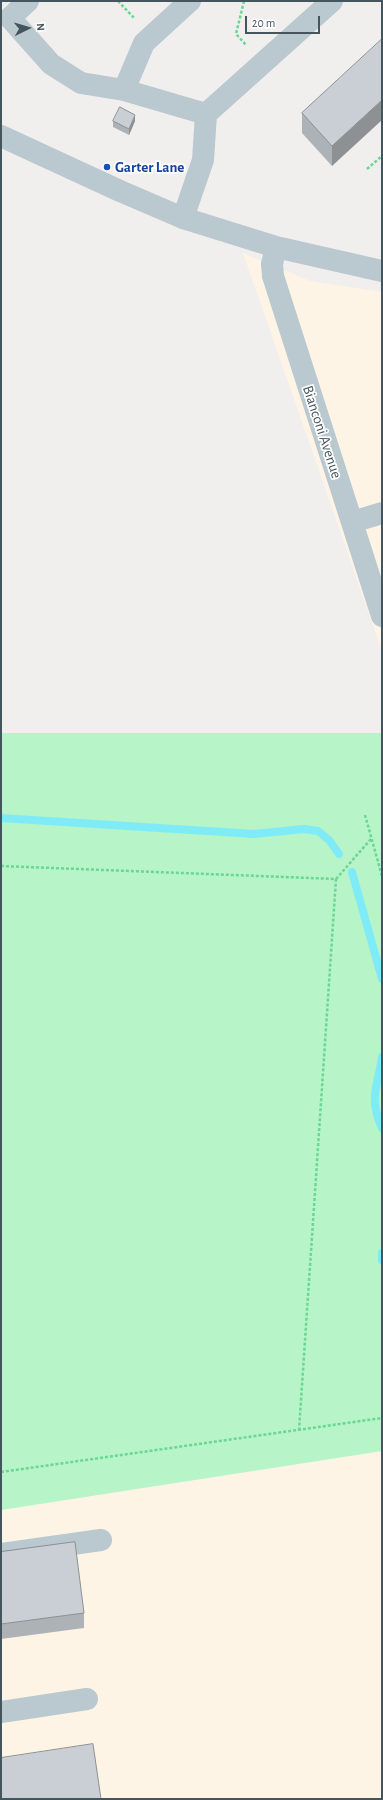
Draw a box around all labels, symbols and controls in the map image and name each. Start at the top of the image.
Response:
north arrow [8,8,48,48]
scale bar [247,8,322,34]
text: 20 m [252,17,275,29]
text: N [35,23,46,31]
place label: Garter Lane [115,158,184,176]
marker: Garter Lane [102,162,112,172]
street label: Bianconi Avenue [298,383,346,481]

